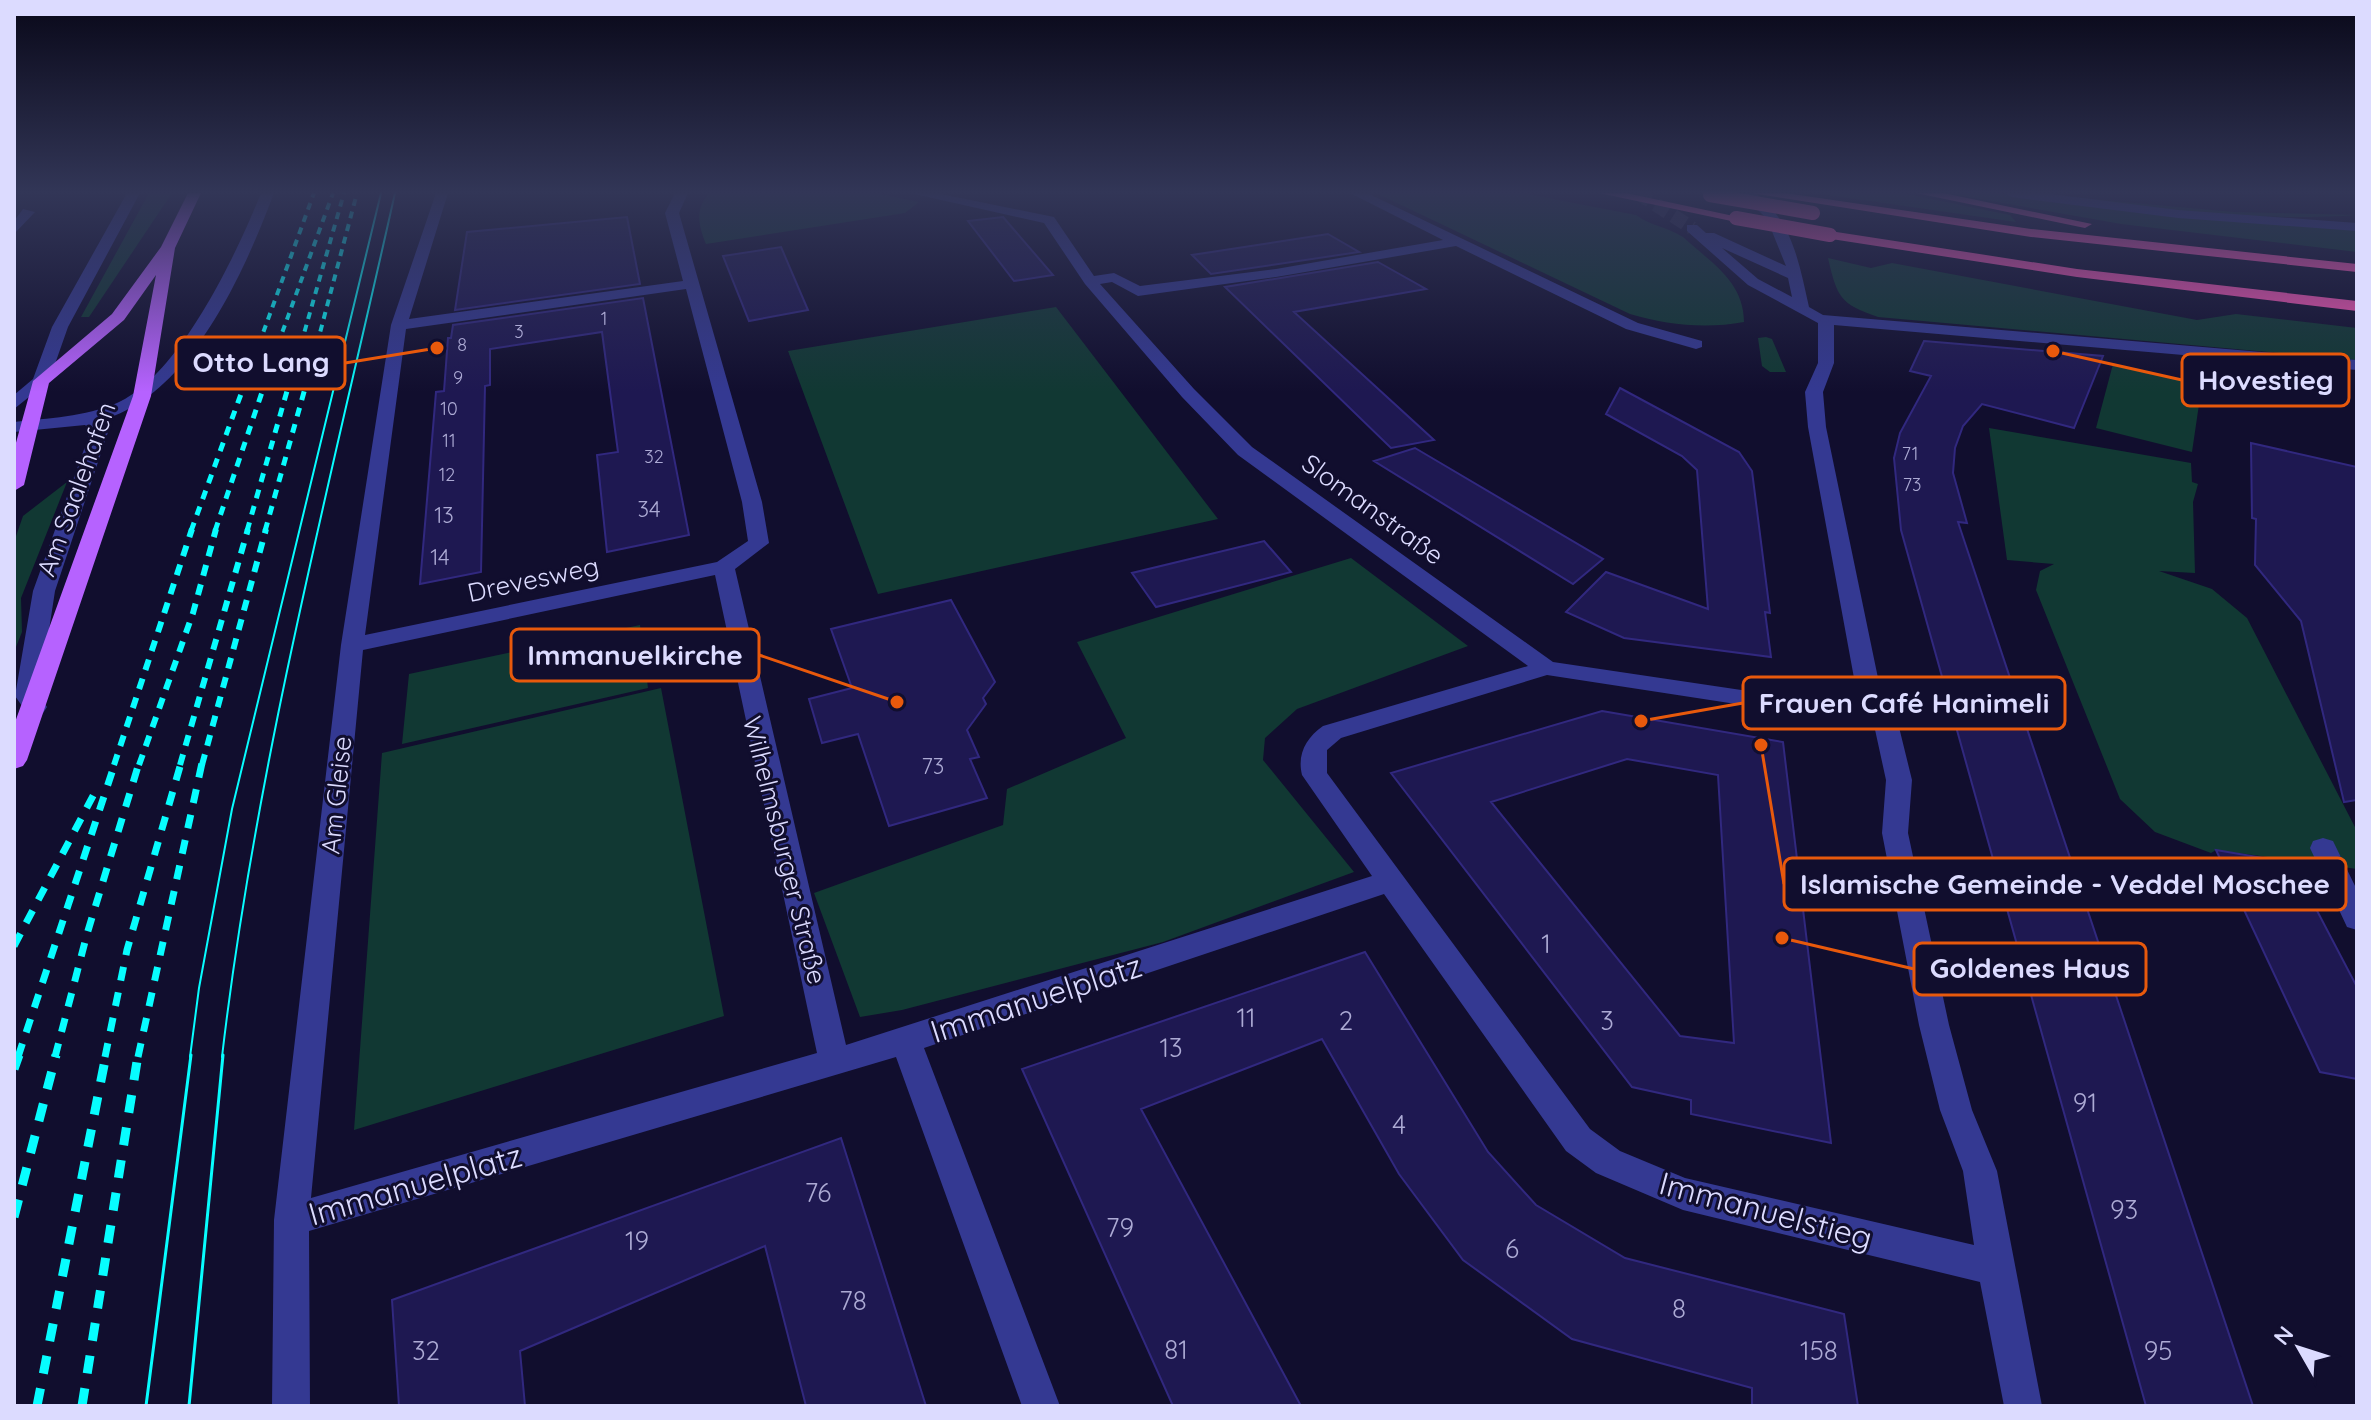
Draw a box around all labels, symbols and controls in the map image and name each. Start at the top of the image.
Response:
house number: 1 [601,307,607,330]
house number: 3 [514,320,524,343]
house number: 8 [457,333,467,356]
callout: Otto Lang [176,337,345,389]
text: Otto Lang [192,344,330,379]
callout: Hovestieg [2182,354,2349,406]
text: Hovestieg [2198,362,2334,397]
house number: 9 [453,366,463,389]
street label: Am Saalehafen [29,397,123,581]
house number: 10 [440,397,458,420]
house number: 11 [442,429,456,452]
house number: 71 [1902,442,1918,465]
house number: 32 [644,445,664,468]
street label: Slomanstraße [1296,446,1450,572]
house number: 12 [439,463,455,486]
house number: 73 [1903,473,1921,496]
house number: 34 [637,495,661,523]
house number: 13 [434,501,454,529]
house number: 14 [430,543,450,571]
street label: Drevesweg [464,549,602,609]
callout: Immanuelkirche [511,629,759,681]
text: Immanuelkirche [527,637,743,672]
callout: Frauen Café Hanimeli [1743,677,2065,729]
text: Frauen Café Hanimeli [1759,685,2049,720]
street label: Wilhelmsburger Straße [736,713,834,987]
street label: Am Gleise [313,734,359,856]
house number: 73 [922,752,944,780]
callout: Islamische Gemeinde - Veddel Moschee [1784,858,2346,910]
text: Islamische Gemeinde - Veddel Moschee [1800,866,2330,901]
house number: 1 [1541,927,1551,960]
callout: Goldenes Haus [1914,943,2146,995]
street label: Immanuelplatz [925,945,1147,1051]
text: Goldenes Haus [1930,950,2130,985]
house number: 11 [1236,1001,1256,1034]
house number: 2 [1339,1004,1353,1037]
house number: 3 [1600,1004,1614,1037]
house number: 13 [1159,1031,1183,1064]
house number: 91 [2073,1086,2097,1119]
house number: 4 [1392,1108,1406,1141]
street label: Immanuelplatz [304,1134,526,1234]
street label: Immanuelstieg [1655,1162,1877,1258]
house number: 76 [805,1176,831,1209]
house number: 93 [2110,1193,2138,1226]
house number: 79 [1106,1211,1134,1244]
house number: 19 [625,1224,649,1257]
house number: 6 [1505,1232,1519,1265]
house number: 78 [839,1284,867,1317]
house number: 8 [1672,1292,1686,1325]
north arrow [2259,1308,2339,1388]
text: N [2267,1320,2299,1351]
house number: 81 [1164,1333,1188,1366]
house number: 32 [412,1334,440,1367]
house number: 158 [1800,1334,1838,1367]
house number: 95 [2144,1334,2172,1367]

